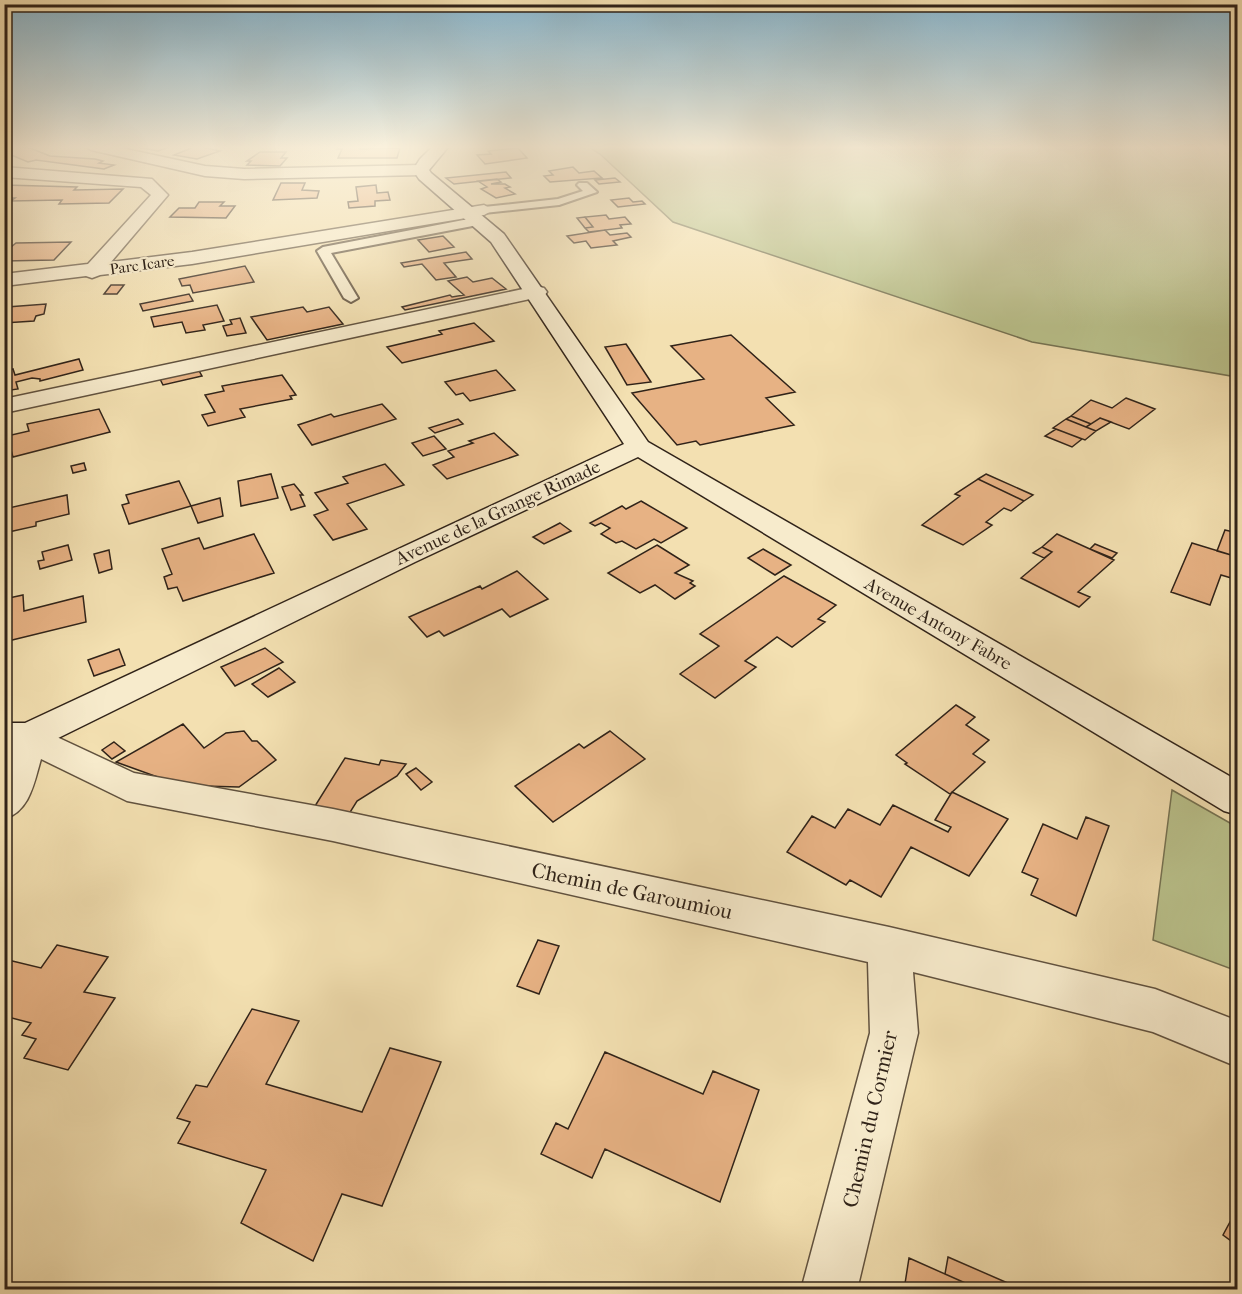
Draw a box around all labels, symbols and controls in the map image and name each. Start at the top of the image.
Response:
street label: Parc Icare [109,251,176,278]
street label: Avenue de la Grange Rimade [391,456,604,570]
street label: Avenue Antony Fabre [860,573,1015,675]
street label: Chemin de Garoumiou [530,858,735,924]
street label: Chemin du Cormier [838,1028,902,1210]

